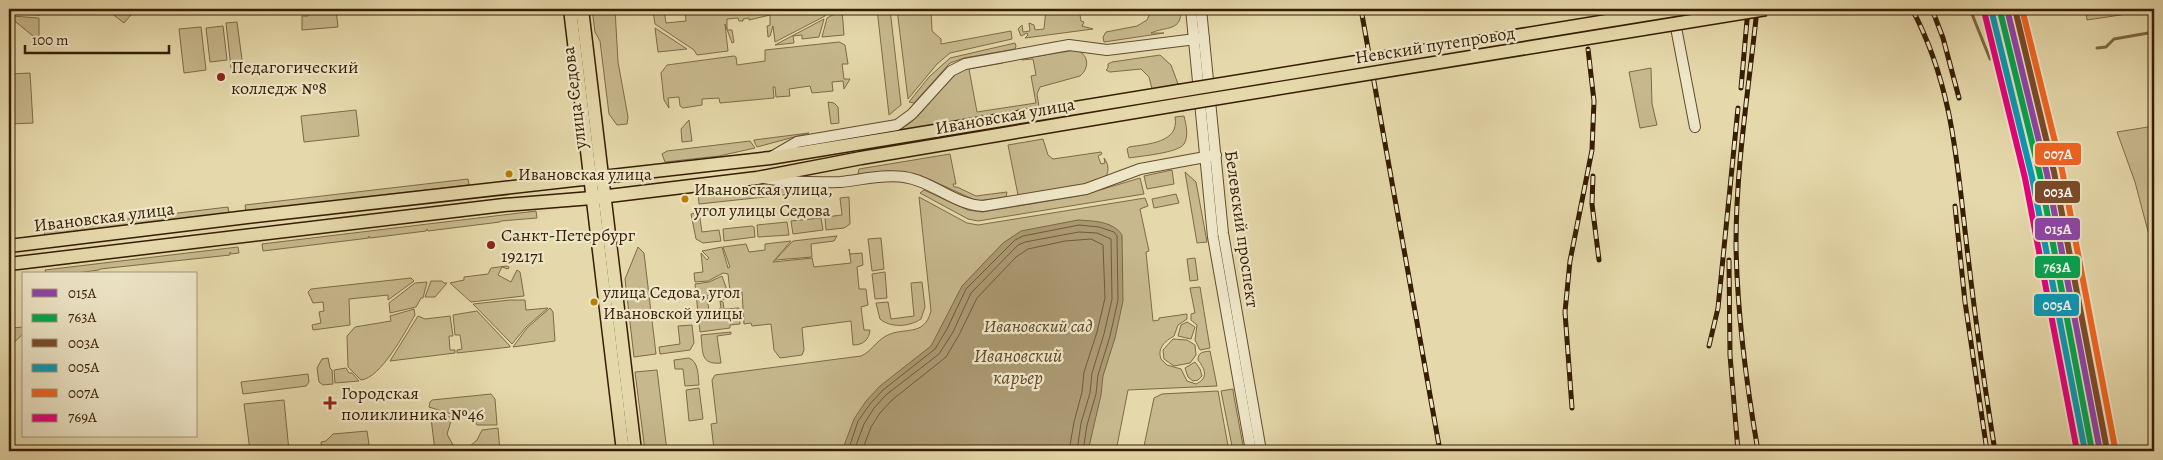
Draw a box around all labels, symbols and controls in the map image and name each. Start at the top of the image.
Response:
street label: Невский путепровод [1353,20,1517,69]
scale bar [25,22,169,54]
text: 100 m [32,30,69,50]
street label: улица Седова [556,45,592,152]
place label: Педагогический колледж №8 [231,55,359,100]
marker: Педагогический колледж №8 [215,71,227,83]
street label: Ивановская улица [933,92,1078,140]
line badge: 007А [2034,142,2082,166]
text: 007А [2044,145,2073,164]
street label: Белевский проспект [1219,149,1265,309]
place label: Ивановская улица [518,163,652,186]
marker: Ивановская улица [504,169,514,179]
place label: Ивановская улица, угол улицы Седова [693,178,833,222]
line badge: 003А [2034,180,2081,204]
text: 003А [2044,183,2073,202]
marker: Ивановская улица, угол улицы Седова [680,194,690,204]
street label: Ивановская улица [32,196,176,238]
line badge: 015А [2034,217,2081,241]
text: 015А [2045,220,2072,239]
place label: Санкт-Петербург 192171 [501,223,636,268]
marker: Санкт-Петербург 192171 [485,239,497,251]
line badge: 763А [2034,255,2081,279]
text: 763А [2043,258,2071,277]
legend [22,272,198,438]
place label: улица Седова, угол Ивановской улицы [602,281,743,325]
text: 015А [68,283,97,303]
line badge: 005А [2033,293,2080,317]
text: 005А [2043,296,2072,315]
marker: улица Седова, угол Ивановской улицы [589,297,599,307]
text: 763А [68,307,96,327]
park label: Ивановский сад [984,314,1092,338]
text: 003А [68,333,99,353]
water label: Ивановский карьер [974,343,1062,391]
text: 005А [68,357,99,377]
place label: Городская поликлиника №46 [341,381,484,426]
text: 007А [68,383,99,403]
marker: Городская поликлиника №46 [323,396,337,410]
text: 769А [68,407,97,427]

